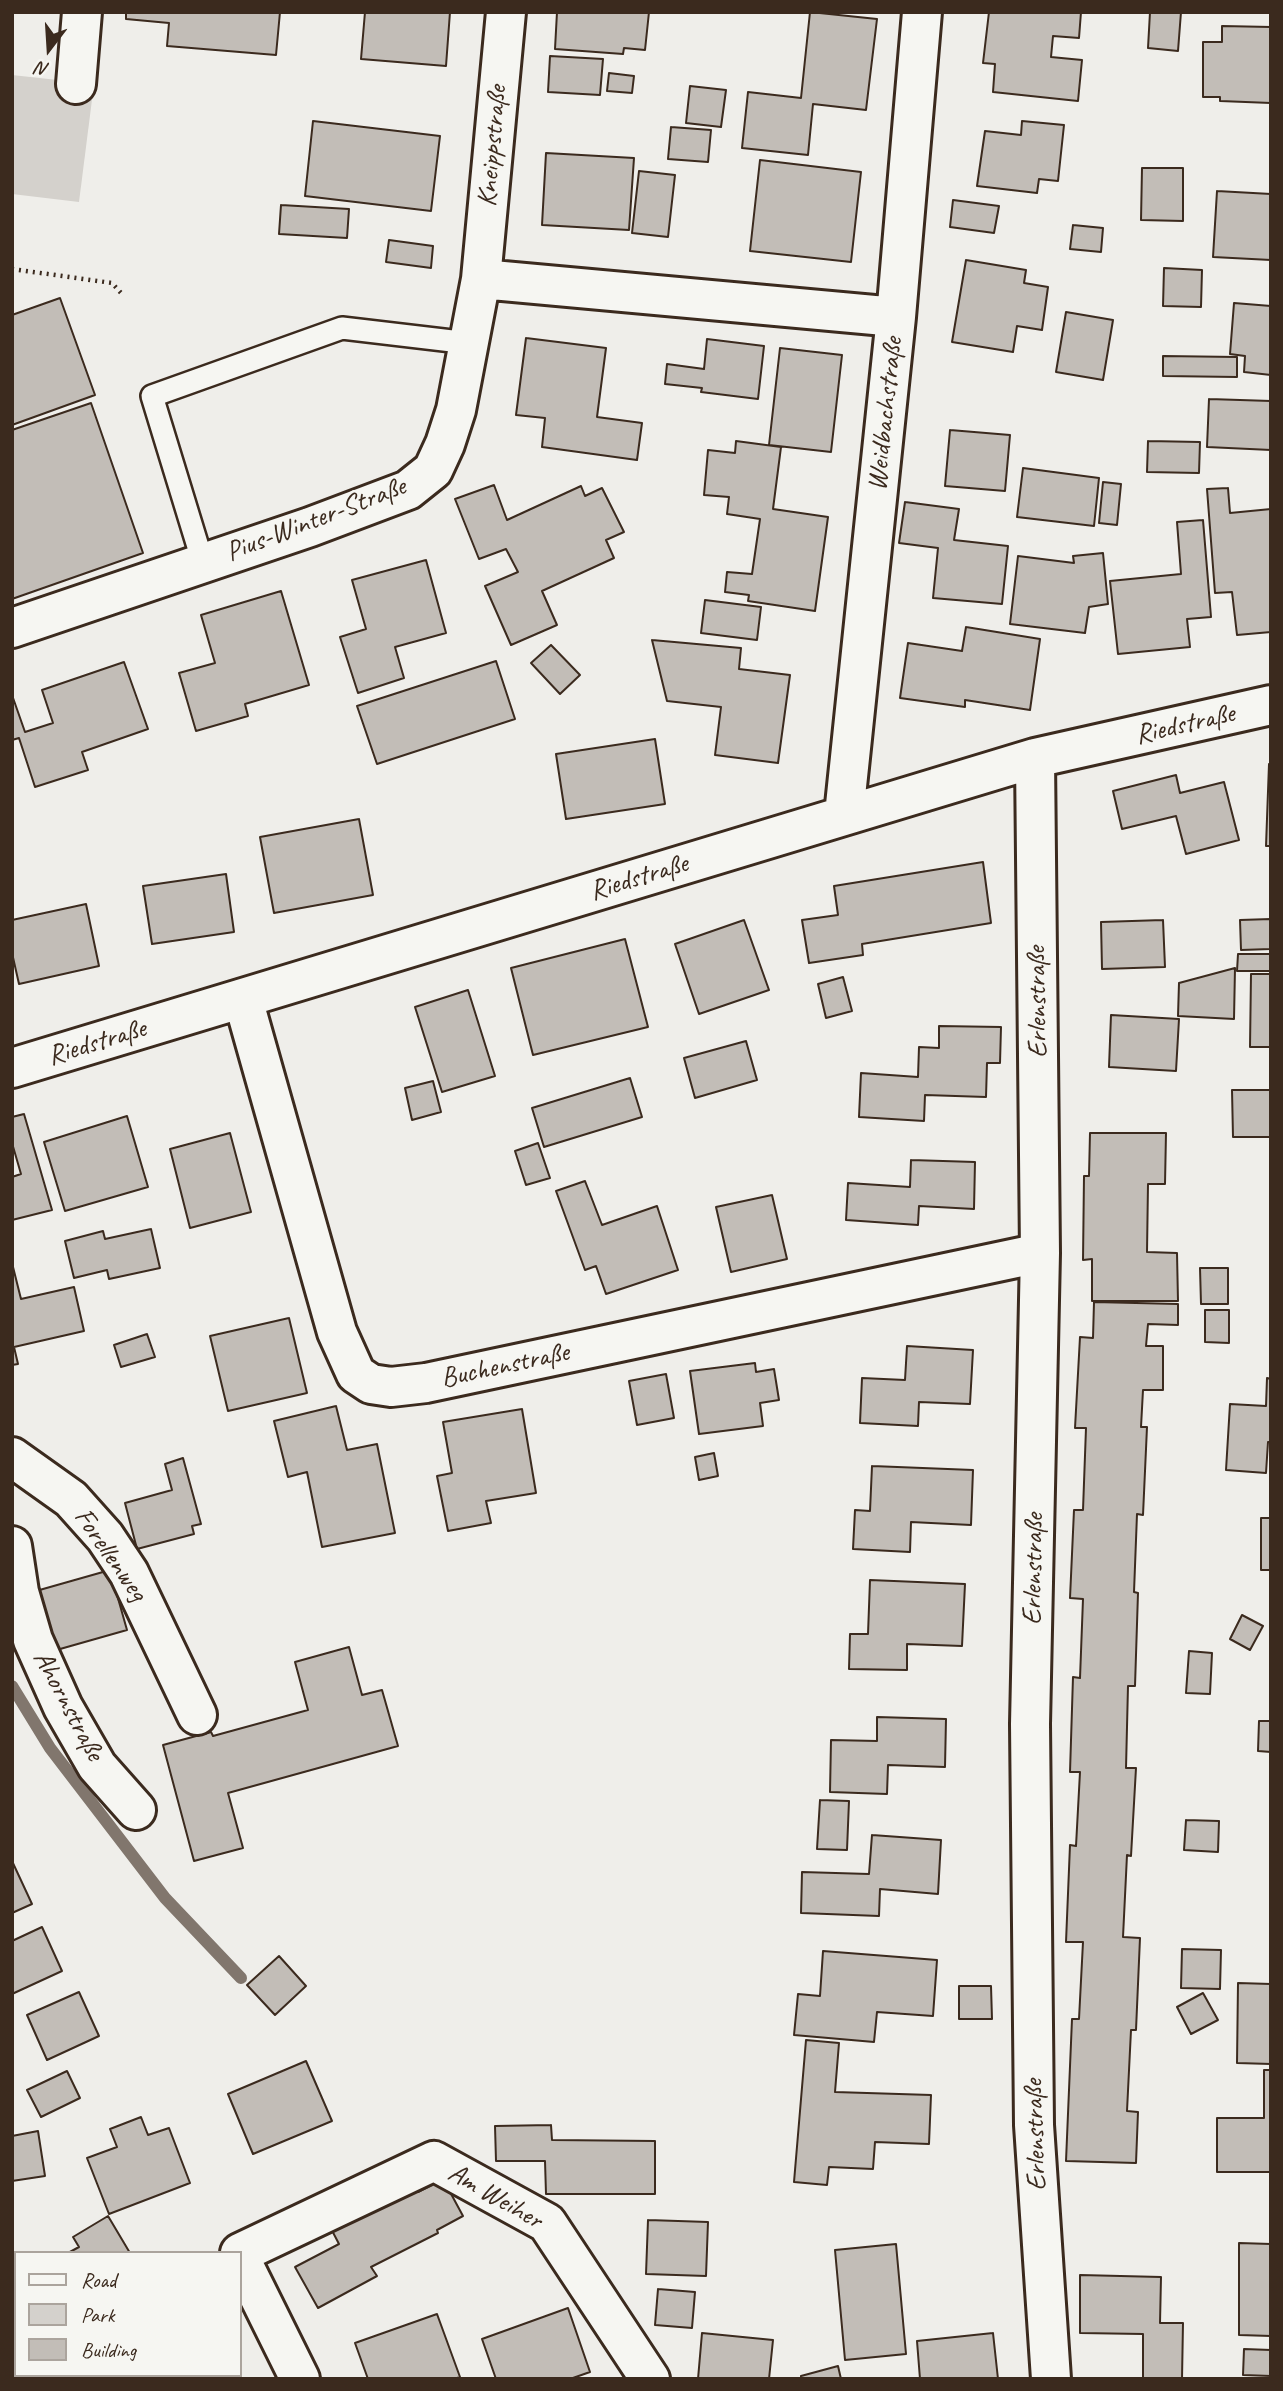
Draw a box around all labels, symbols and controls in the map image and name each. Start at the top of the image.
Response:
north arrow [14,14,84,84]
text: N [34,56,52,82]
street label: Kneippstraße [471,84,515,208]
street label: Weidbachstraße [861,336,911,492]
street label: Pius-Winter-Straße [221,470,411,570]
street label: Riedstraße [1132,697,1238,753]
street label: Riedstraße [586,847,692,909]
street label: Erlenstraße [1020,946,1056,1058]
street label: Riedstraße [44,1012,150,1074]
street label: Buchenstraße [438,1336,572,1396]
street label: Forellenweg [66,1502,154,1608]
street label: Erlenstraße [1016,1513,1052,1625]
street label: Ahornstraße [25,1645,111,1767]
street label: Erlenstraße [1017,2079,1055,2191]
street label: Am Weiher [442,2157,548,2237]
legend [14,2251,242,2377]
text: Road [81,2267,116,2293]
text: Park [81,2302,114,2328]
text: Building [81,2337,136,2363]

